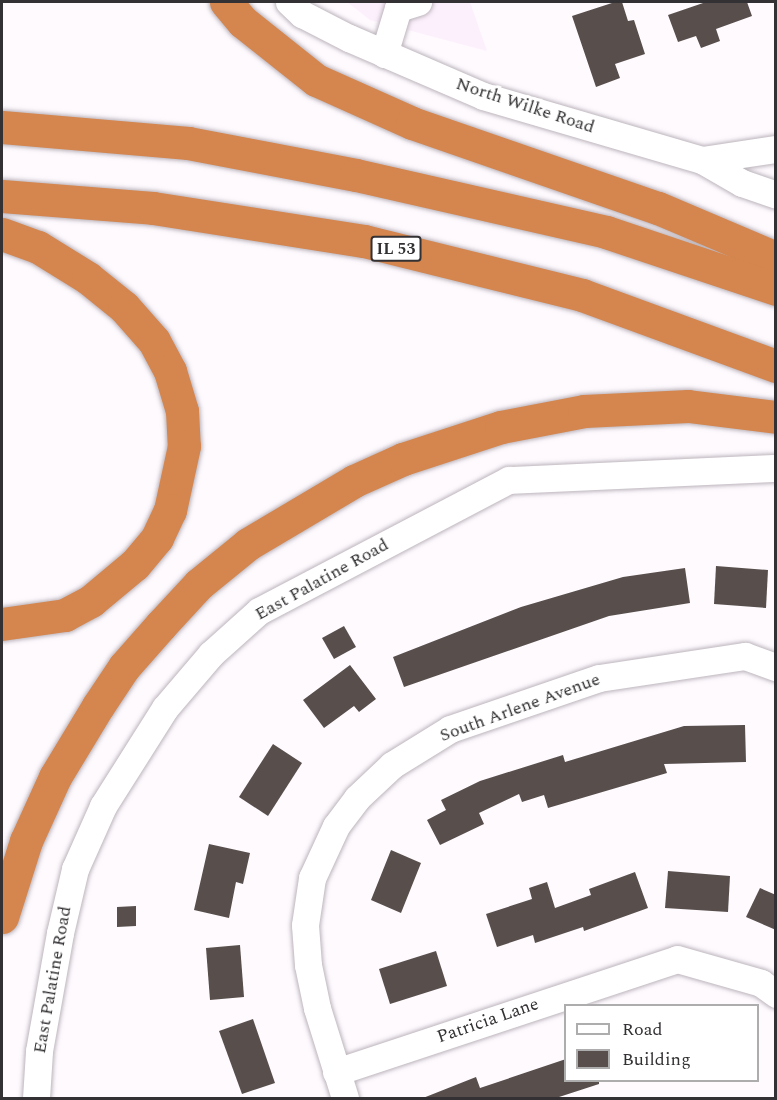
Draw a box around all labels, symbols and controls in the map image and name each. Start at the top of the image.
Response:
street label: North Wilke Road [453,73,597,139]
road number: IL 53 [370,236,422,262]
street label: East Palatine Road [252,534,392,626]
street label: South Arlene Avenue [437,669,603,747]
street label: East Palatine Road [29,905,77,1055]
street label: Patricia Lane [434,994,542,1048]
legend [564,1004,759,1082]
text: Road [622,1016,663,1043]
text: Building [622,1046,691,1073]

